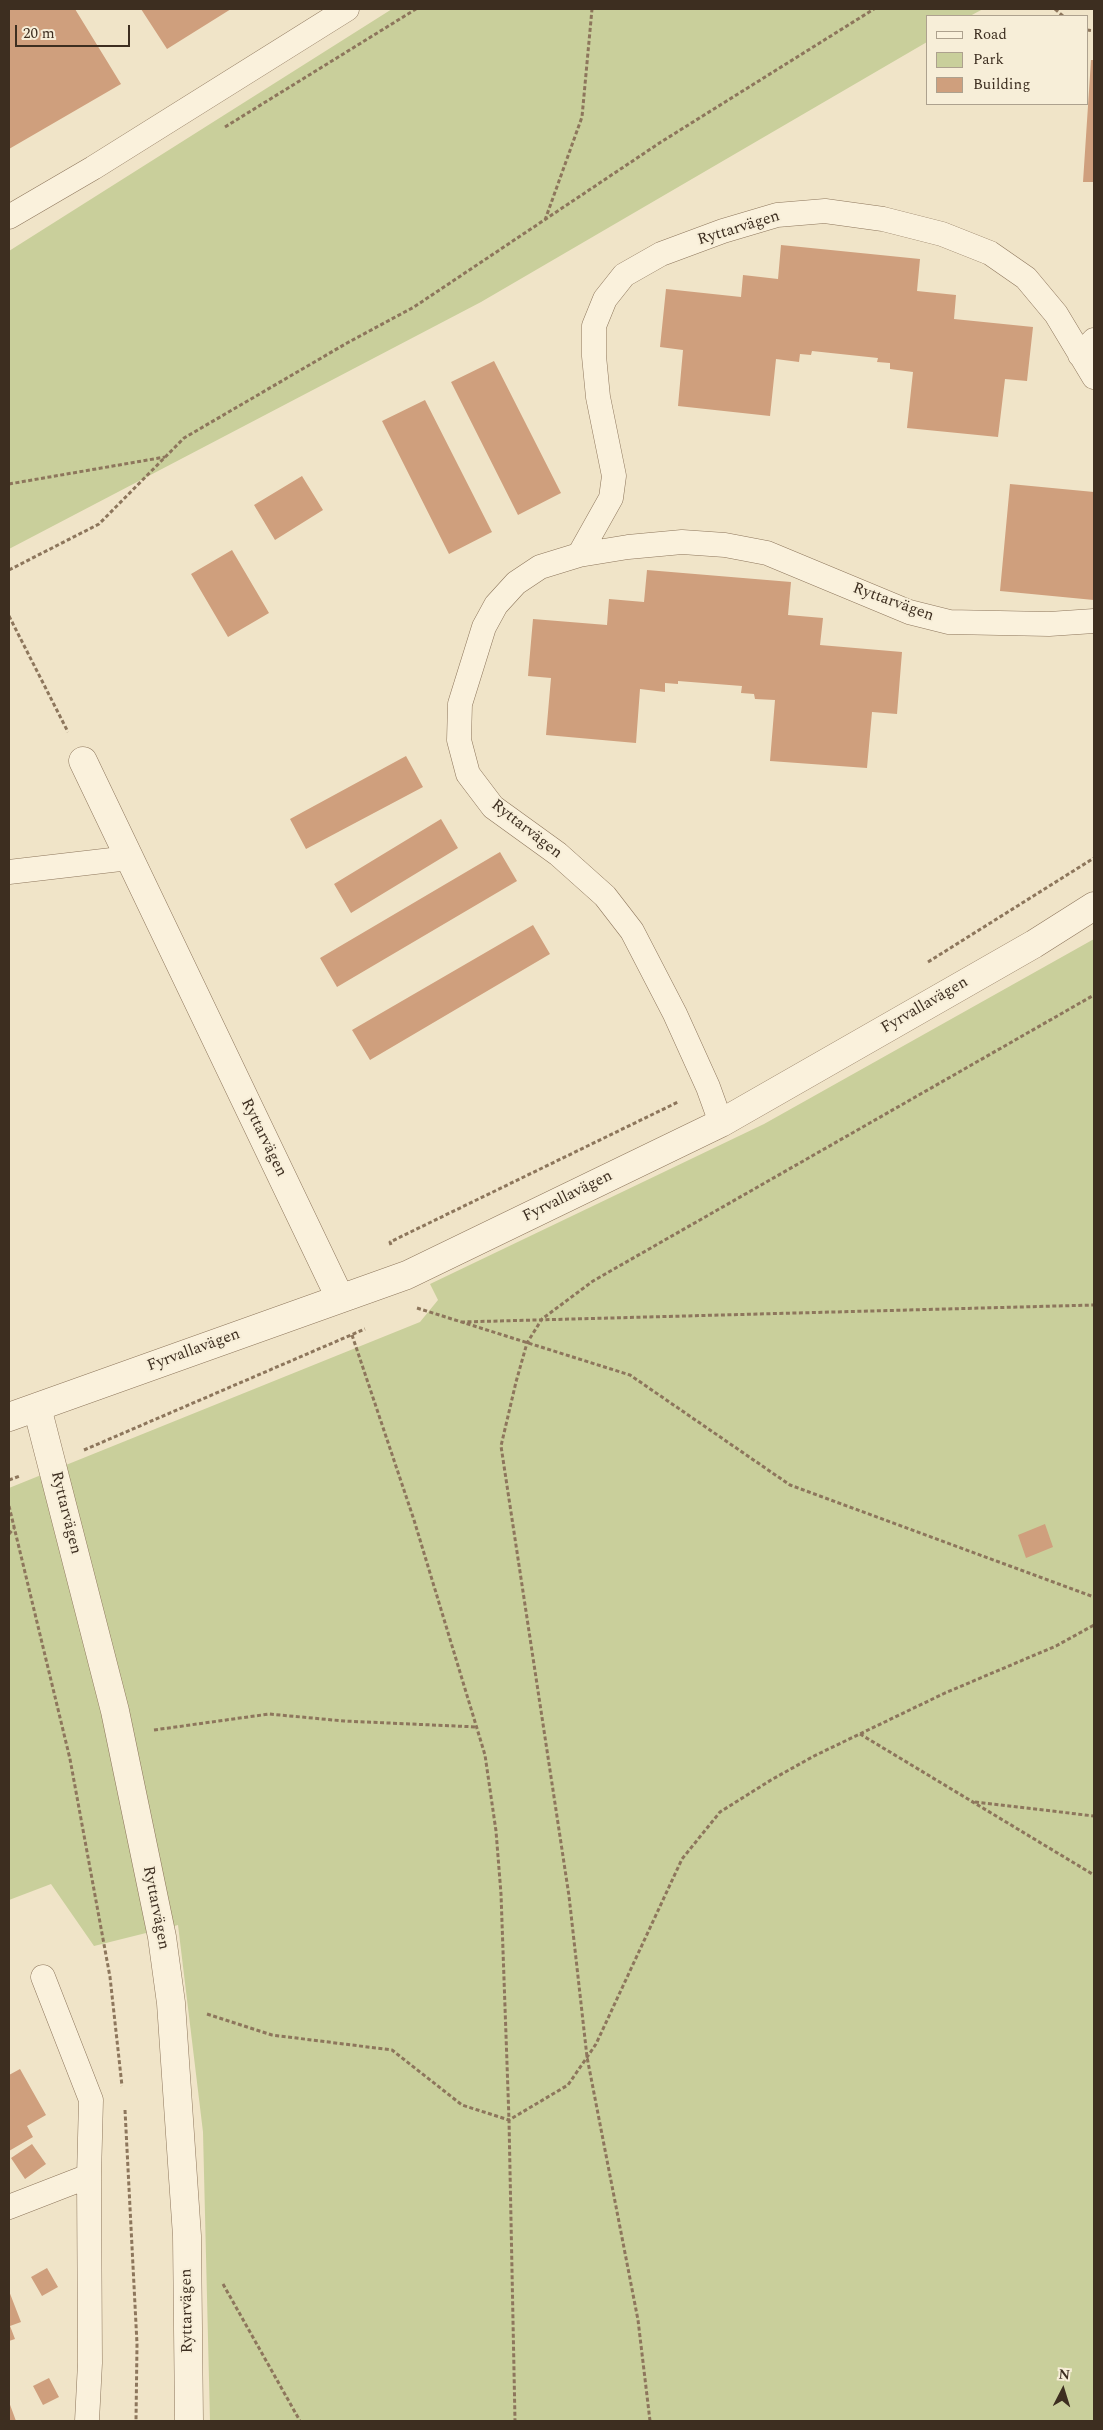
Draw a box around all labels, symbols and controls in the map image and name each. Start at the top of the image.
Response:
scale bar [18,15,132,47]
legend [926,15,1088,105]
text: 20 m [23,22,55,45]
text: Road [973,23,1007,46]
text: Park [973,48,1004,71]
text: Building [973,73,1030,96]
street label: Ryttarvägen [696,207,782,251]
street label: Ryttarvägen [850,579,936,627]
street label: Ryttarvägen [487,796,565,864]
street label: Fyrvallavägen [878,973,972,1039]
street label: Ryttarvägen [236,1096,290,1180]
street label: Fyrvallavägen [520,1167,616,1227]
street label: Fyrvallavägen [145,1325,243,1377]
street label: Ryttarvägen [45,1470,85,1556]
street label: Ryttarvägen [137,1865,173,1951]
street label: Ryttarvägen [178,2268,198,2354]
text: N [1058,2364,1071,2386]
north arrow [1038,2365,1088,2415]

